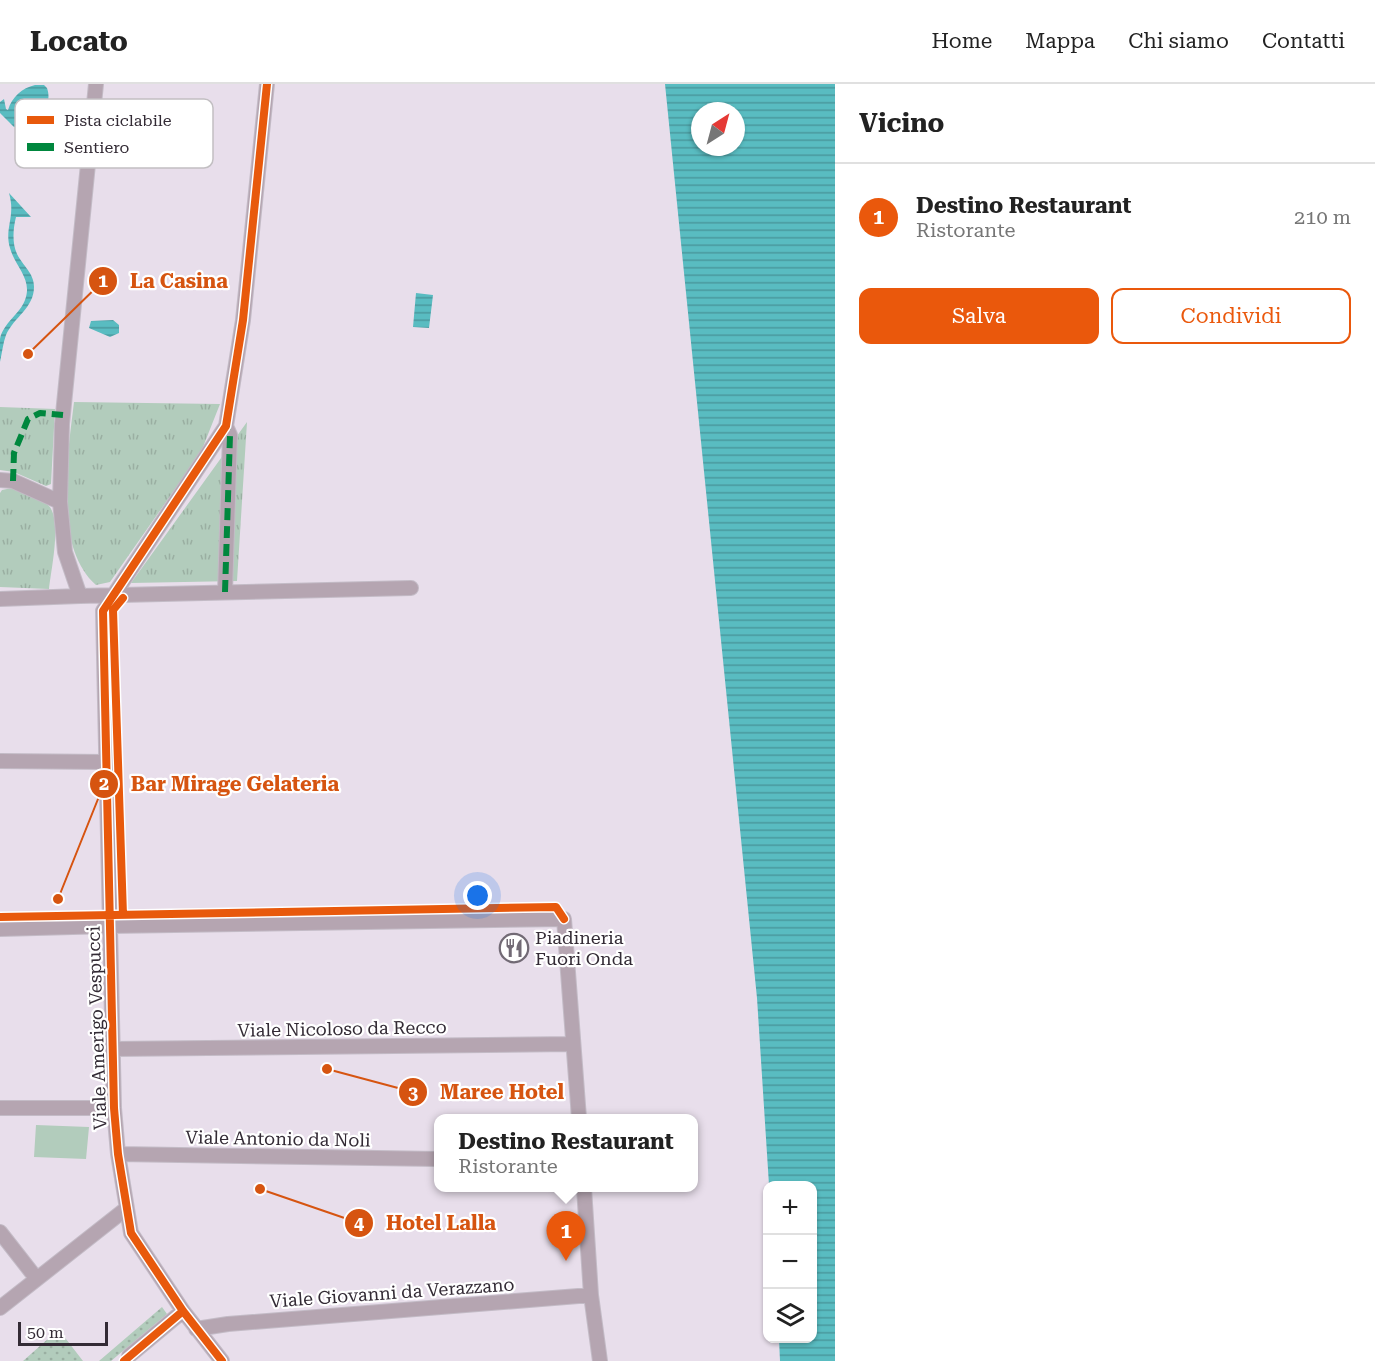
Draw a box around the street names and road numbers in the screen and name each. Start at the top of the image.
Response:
street label: Viale Amerigo Vespucci [82,925,111,1130]
street label: Viale Nicoloso da Recco [237,1016,447,1041]
street label: Viale Antonio da Noli [185,1126,371,1151]
street label: Viale Giovanni da Verazzano [269,1273,515,1312]

